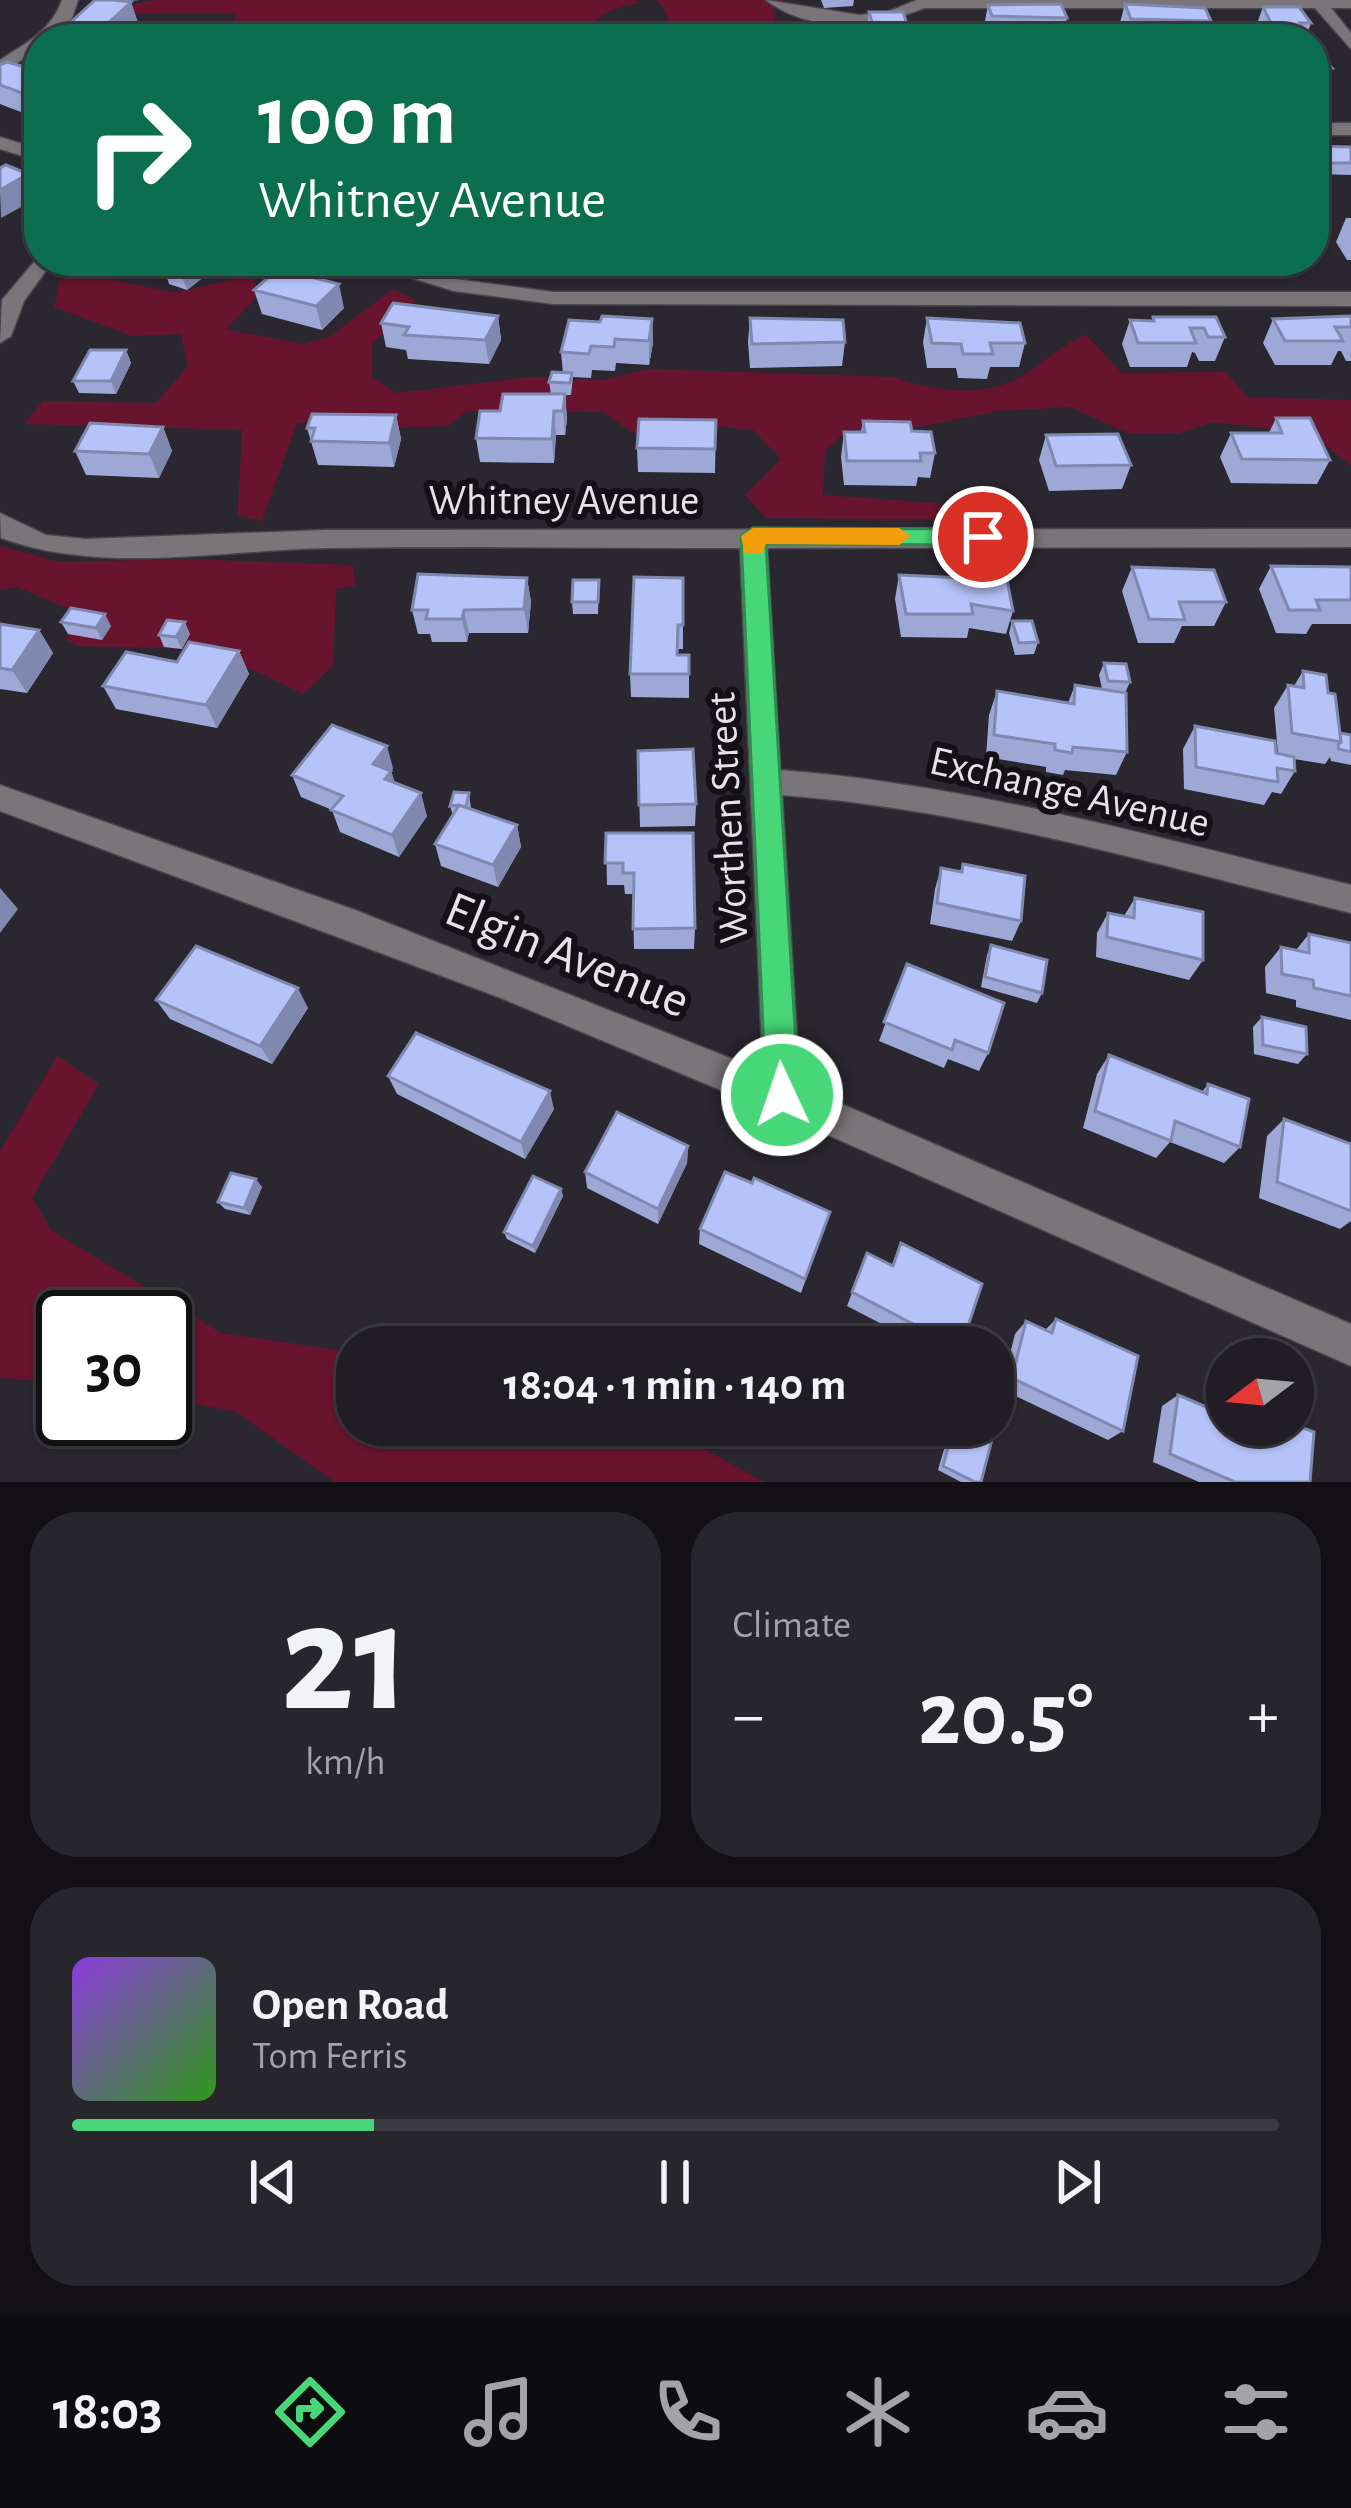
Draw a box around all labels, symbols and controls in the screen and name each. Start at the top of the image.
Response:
icon: right [60,72,216,228]
text: 100 m [258,76,456,160]
text: Whitney Avenue [258,174,606,228]
street label: Whitney Avenue [429,480,699,522]
pin [932,486,1034,588]
icon: arrive [950,504,1016,570]
street label: Worthen Street [700,691,756,945]
street label: Exchange Avenue [926,739,1213,845]
street label: Elgin Avenue [438,883,696,1027]
position arrow [719,1032,845,1158]
speed limit sign: 30 [36,1290,192,1446]
north arrow [1206,1338,1314,1446]
map controls [1206,1338,1314,1446]
text: 18:04 · 1 min · 140 m [504,1363,846,1408]
text: 21 [280,1583,410,1739]
text: Climate [733,1606,851,1645]
text: 20.5° [918,1671,1093,1761]
text: − [733,1683,764,1749]
text: + [1247,1683,1279,1749]
text: km/h [305,1743,385,1782]
text: Open Road [252,1983,449,2028]
text: Tom Ferris [252,2037,408,2076]
icon: previous [240,2149,306,2215]
icon: pause [642,2149,708,2215]
icon: next [1045,2149,1111,2215]
icon: directions [268,2370,352,2454]
icon: music [457,2370,541,2454]
icon: phone [646,2370,730,2454]
icon: climate [836,2370,920,2454]
icon: car [1025,2370,1109,2454]
icon: filters [1214,2370,1298,2454]
text: 18:03 [53,2385,162,2439]

